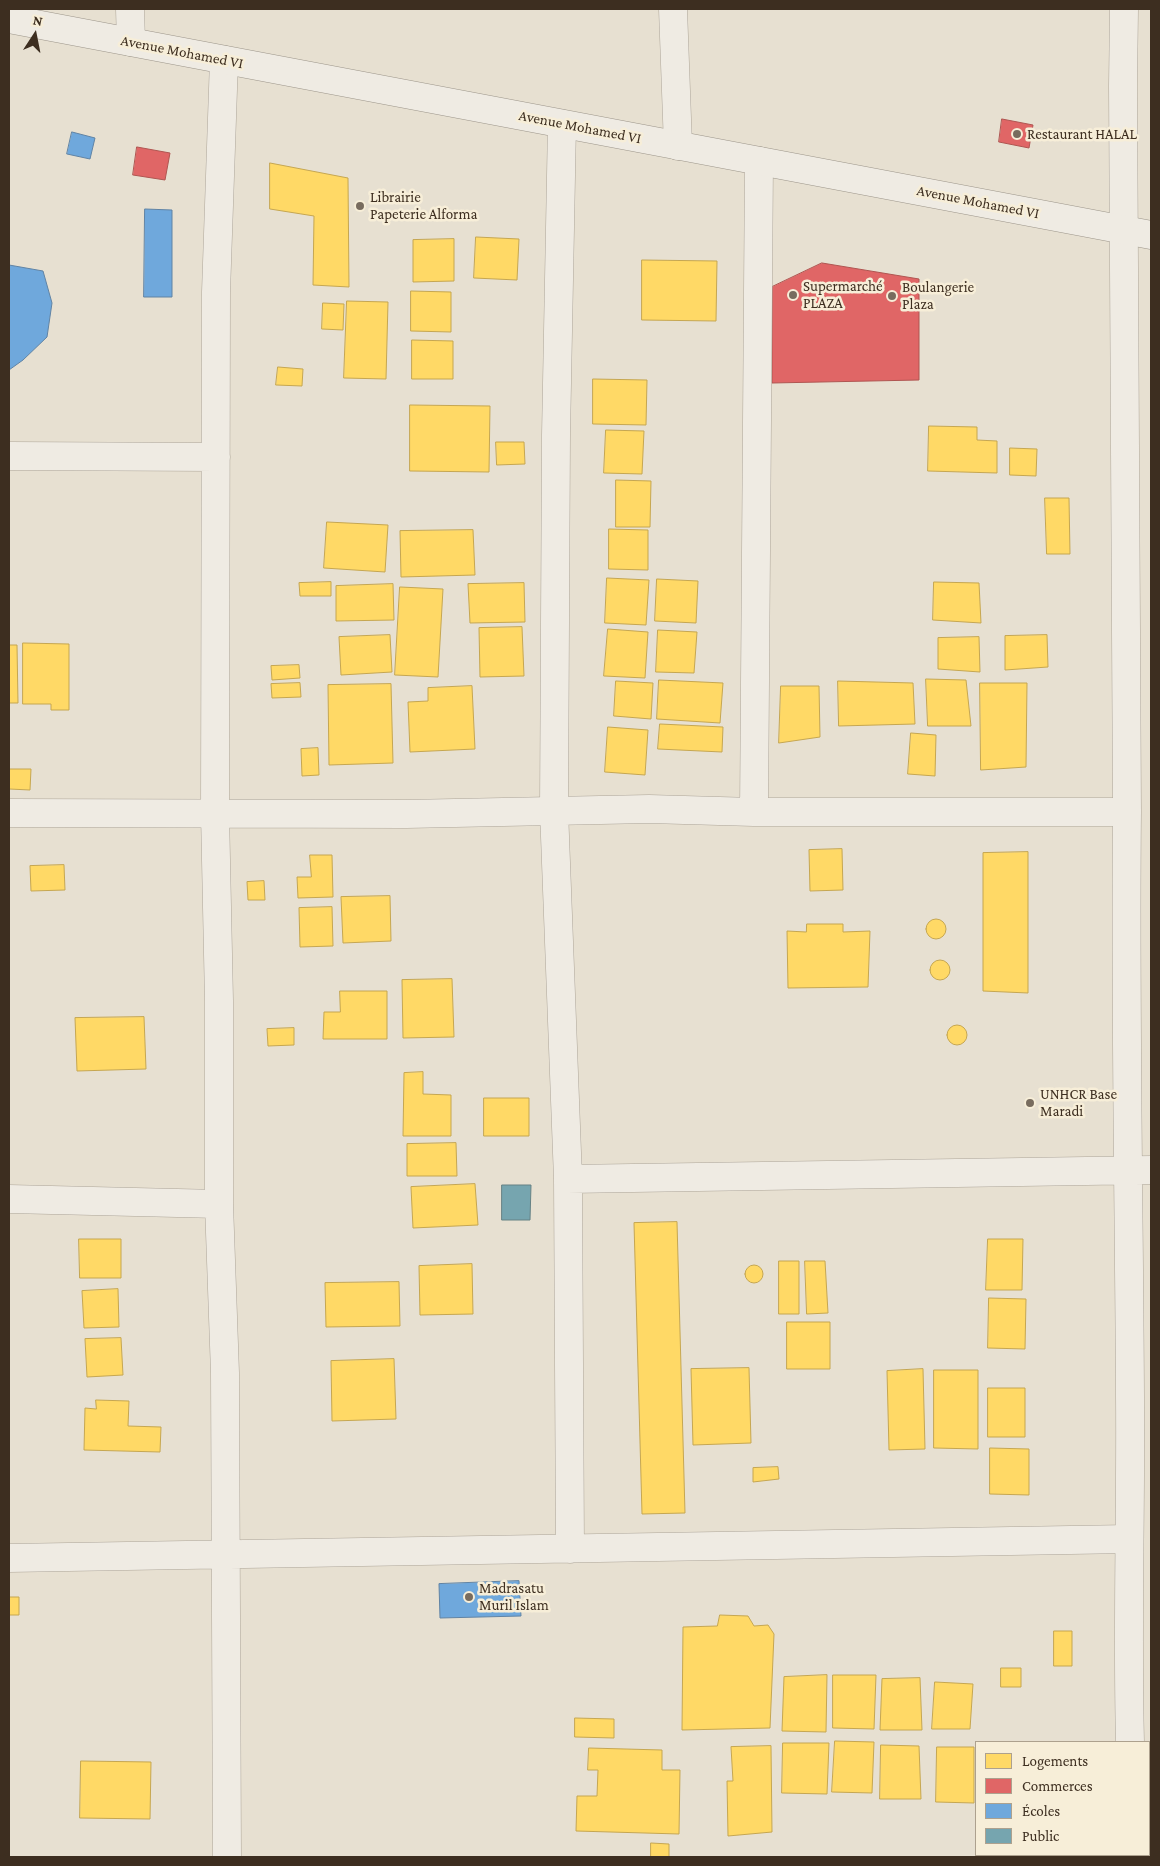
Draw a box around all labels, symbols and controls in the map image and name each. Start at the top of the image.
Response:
north arrow [10,10,60,60]
text: N [32,12,44,29]
street label: Avenue Mohamed VI [119,31,245,73]
street label: Avenue Mohamed VI [517,106,643,148]
place label: Restaurant HALAL [1027,125,1137,143]
marker: Restaurant HALAL [1011,128,1023,140]
street label: Avenue Mohamed VI [915,181,1041,223]
place label: Librairie Papeterie Alforma [370,188,477,223]
marker: Librairie Papeterie Alforma [354,200,366,212]
place label: Supermarché PLAZA [803,277,883,312]
place label: Boulangerie Plaza [902,278,974,313]
marker: Supermarché PLAZA [787,289,799,301]
marker: Boulangerie Plaza [886,290,898,302]
place label: UNHCR Base Maradi [1040,1085,1117,1120]
marker: UNHCR Base Maradi [1024,1097,1036,1109]
place label: Madrasatu Muril Islam [479,1579,549,1614]
marker: Madrasatu Muril Islam [463,1591,475,1603]
legend [975,1741,1150,1856]
text: Logements [1022,1753,1088,1769]
text: Commerces [1022,1778,1093,1794]
text: Écoles [1022,1803,1060,1819]
text: Public [1022,1828,1059,1844]

